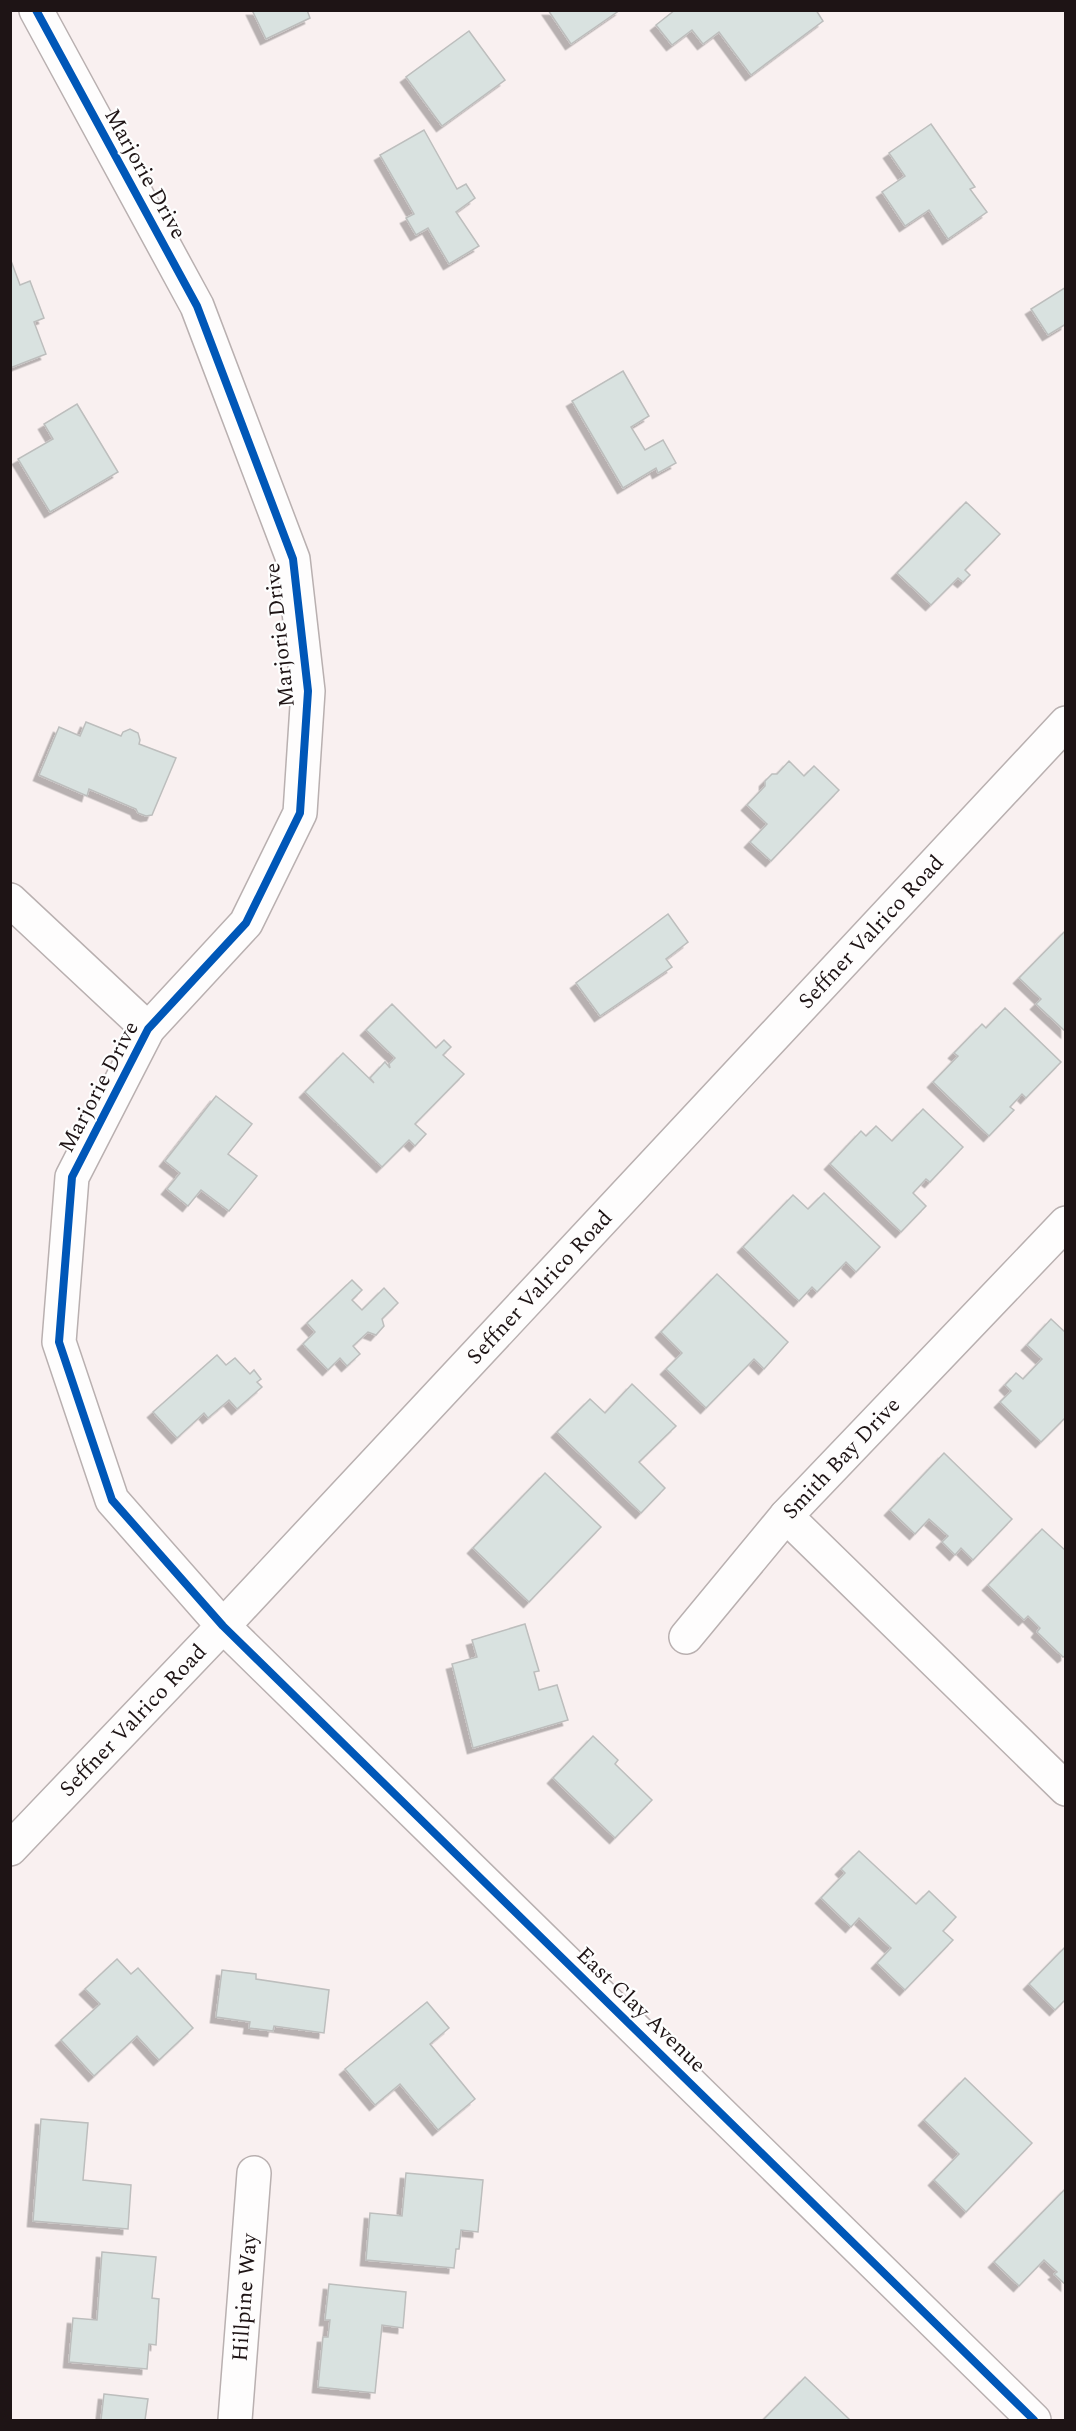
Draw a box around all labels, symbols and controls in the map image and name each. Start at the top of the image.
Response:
street label: Marjorie Drive [95,103,195,245]
street label: Marjorie Drive [256,561,304,709]
street label: Seffner Valrico Road [790,847,952,1017]
street label: Marjorie Drive [50,1015,148,1159]
street label: Seffner Valrico Road [459,1202,620,1372]
street label: Smith Bay Drive [775,1389,908,1527]
street label: Seffner Valrico Road [52,1636,214,1804]
street label: East Clay Avenue [569,1939,713,2081]
street label: Hillpine Way [223,2231,266,2363]

